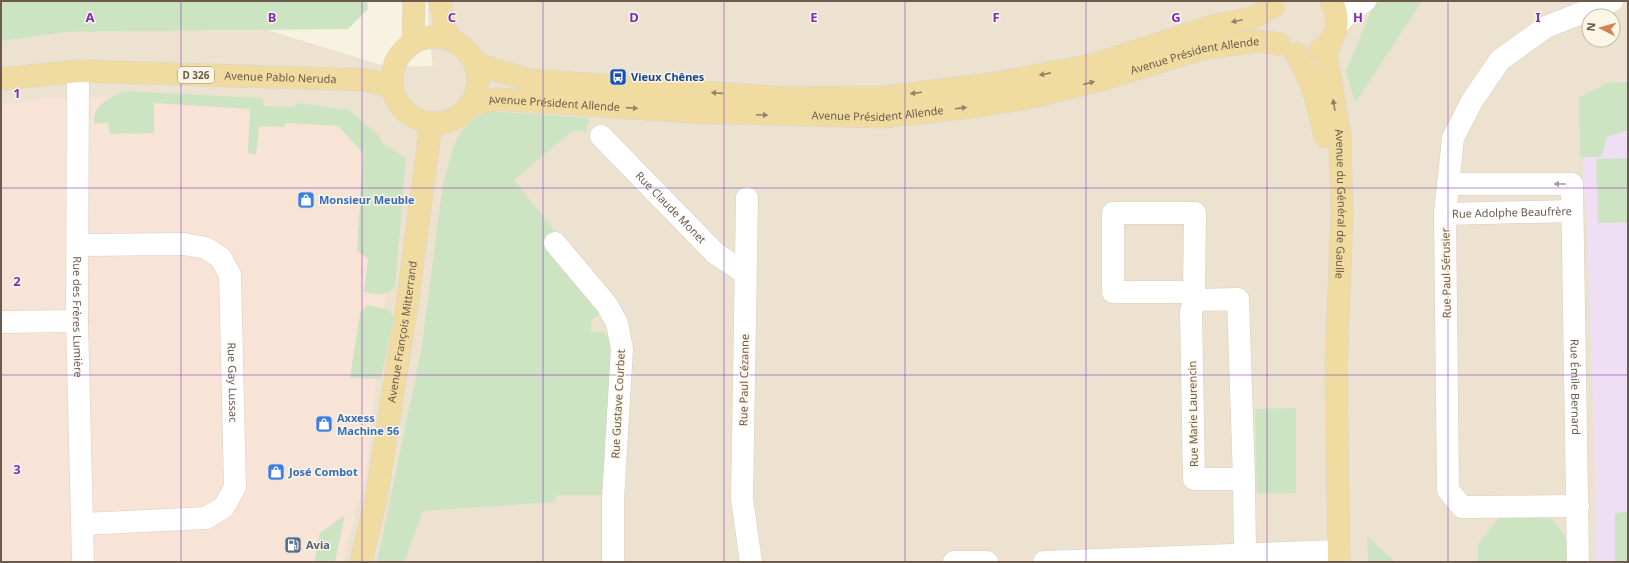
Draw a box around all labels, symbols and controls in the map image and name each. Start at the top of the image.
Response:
text: A [86,8,95,26]
text: B [268,8,276,26]
text: C [448,8,456,26]
text: D [629,8,639,26]
text: E [810,8,818,26]
text: F [992,8,1000,26]
text: G [1171,8,1181,26]
text: H [1353,8,1363,26]
text: I [1535,8,1541,26]
north arrow [1581,8,1621,48]
one-way arrow [1231,18,1243,24]
text: N [1583,22,1598,32]
street label: Avenue Président Allende [1128,33,1260,77]
road number: D 326 [178,67,214,83]
bus stop icon: Vieux Chênes [608,67,628,87]
street label: Avenue Pablo Neruda [224,68,337,86]
place label: Vieux Chênes [631,69,705,84]
one-way arrow [1039,71,1051,77]
one-way arrow [1083,80,1095,86]
text: 1 [13,84,21,102]
one-way arrow [711,90,723,97]
one-way arrow [910,90,922,96]
street label: Avenue Président Allende [486,91,621,114]
one-way arrow [1331,99,1337,111]
street label: Avenue Président Allende [811,102,944,124]
one-way arrow [626,104,638,111]
one-way arrow [955,105,967,111]
one-way arrow [756,112,769,118]
street label: Avenue du Général de Gaulle [1332,128,1350,279]
street label: Rue Claude Monet [633,168,710,247]
one-way arrow [1553,181,1566,187]
shop icon: Monsieur Meuble [296,190,316,210]
place label: Monsieur Meuble [319,192,415,207]
street label: Rue Adolphe Beaufrère [1452,203,1572,221]
street label: Rue Paul Sérusier [1437,227,1454,318]
street label: Rue des Frères Lumière [70,256,86,378]
street label: Avenue François Mitterrand [384,260,420,404]
text: 2 [13,272,21,290]
street label: Rue Paul Cézanne [735,334,752,426]
street label: Rue Émile Bernard [1567,339,1584,435]
street label: Rue Gay Lussac [225,342,241,423]
street label: Rue Gustave Courbet [607,349,628,459]
street label: Rue Marie Laurencin [1184,361,1201,467]
place label: Axxess Machine 56 [337,410,399,438]
shop icon: Axxess Machine 56 [314,414,334,434]
text: 3 [13,460,21,478]
shop icon: José Combot [266,462,286,482]
place label: José Combot [288,464,358,479]
fuel station icon: Avia [283,535,303,555]
place label: Avia [306,537,330,552]

